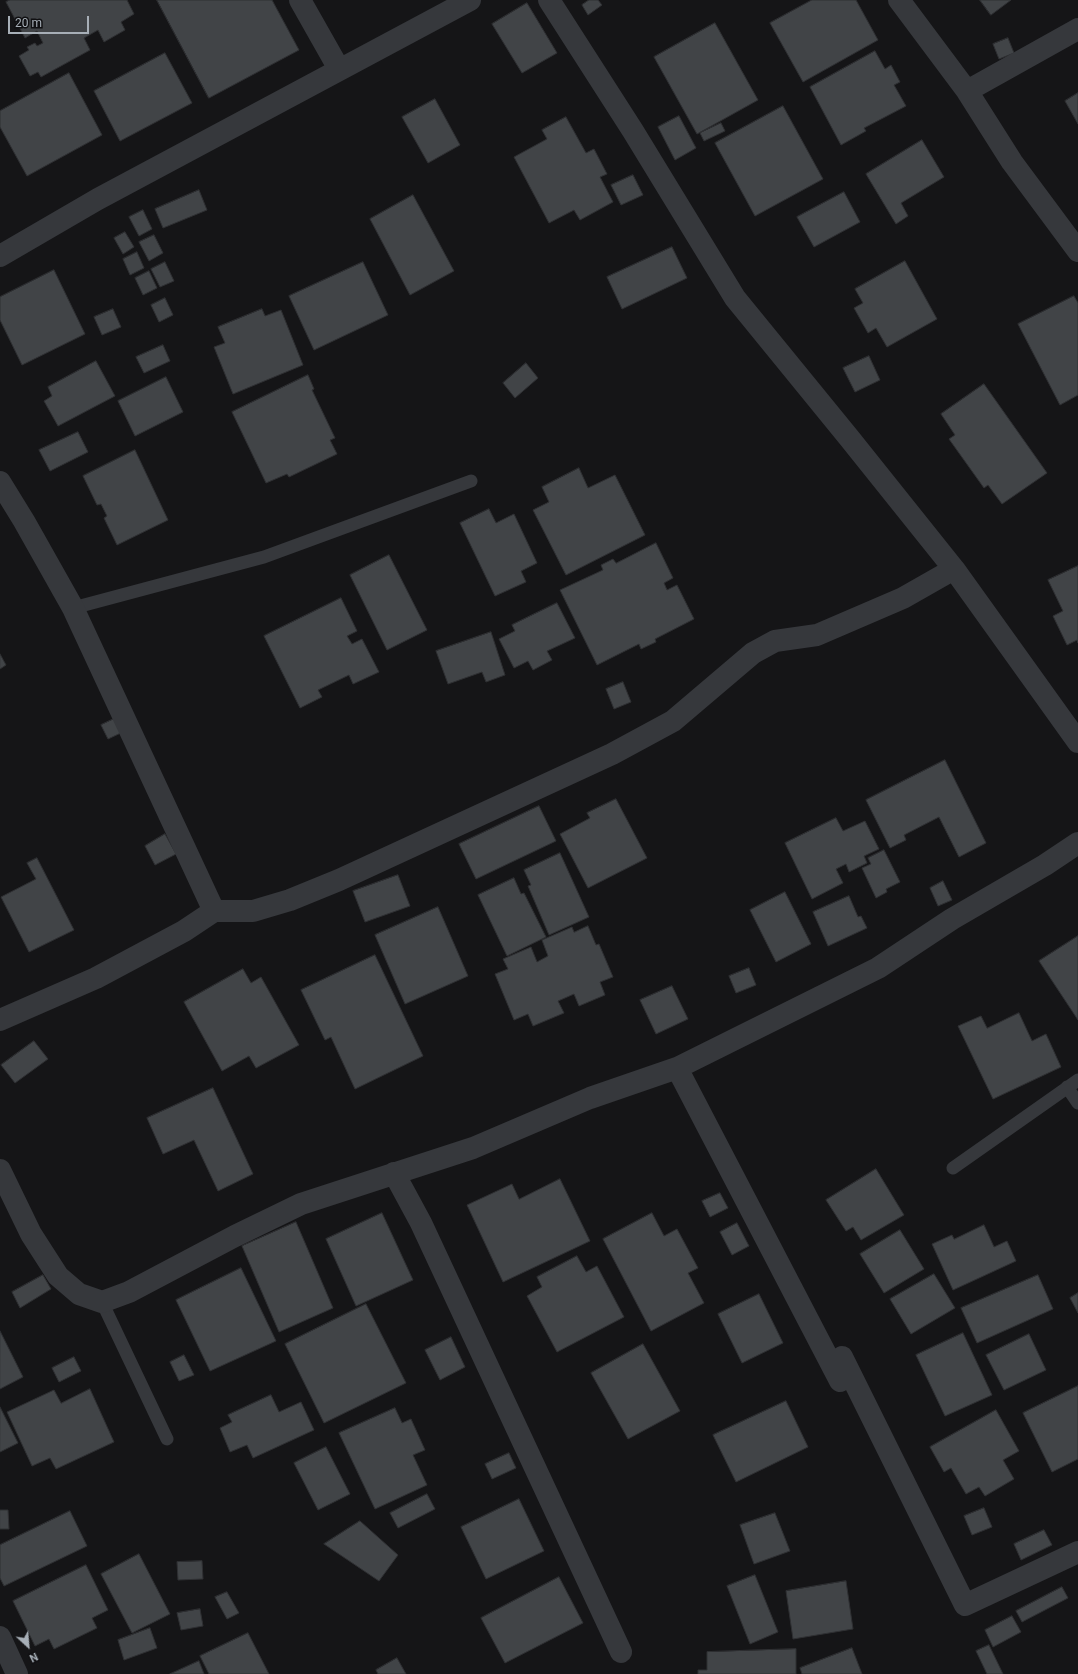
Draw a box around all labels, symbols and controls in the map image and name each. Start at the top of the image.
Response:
scale bar [10,8,91,34]
text: 20 m [15,16,42,30]
north arrow [8,1626,48,1666]
text: N [27,1650,40,1665]

